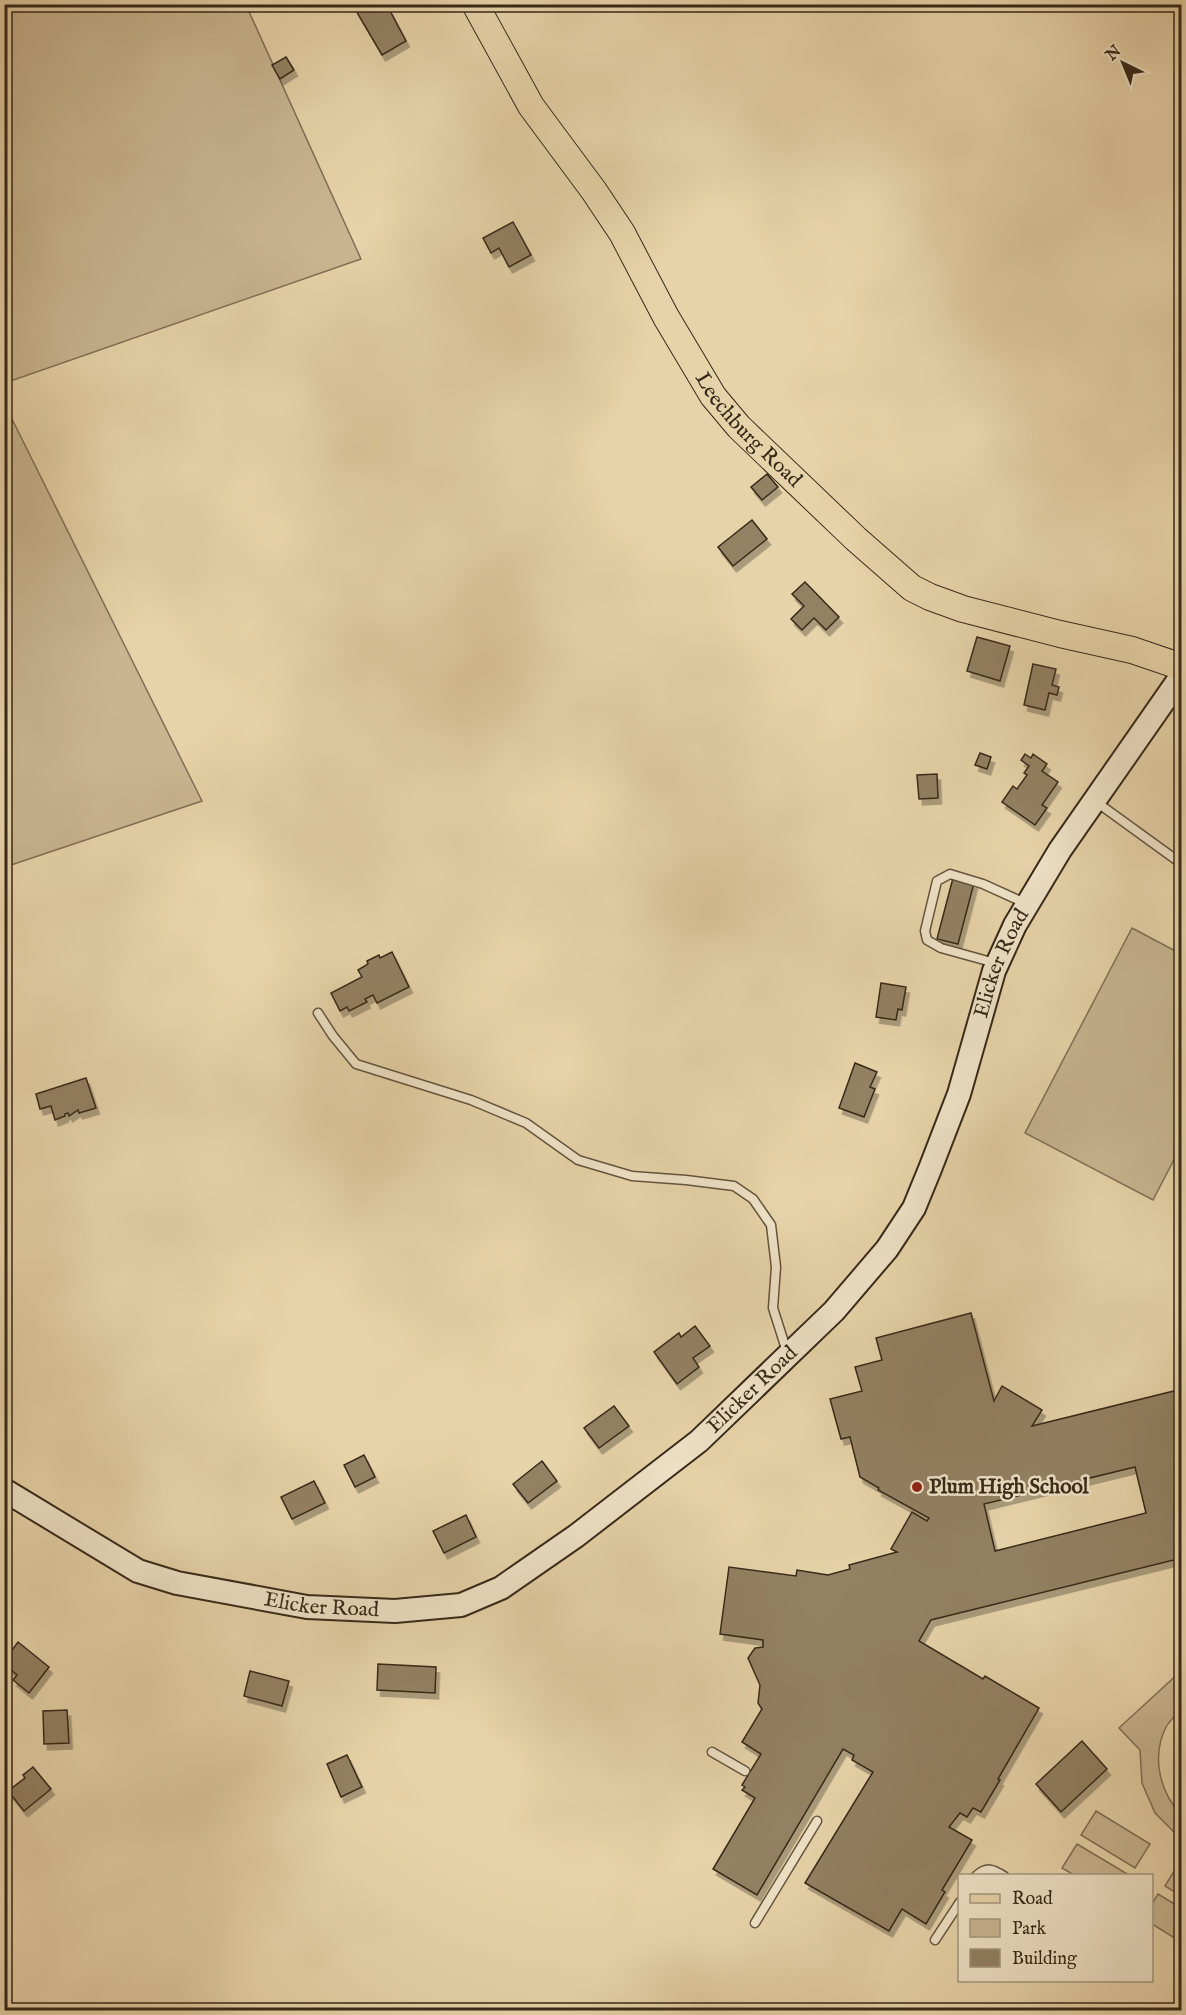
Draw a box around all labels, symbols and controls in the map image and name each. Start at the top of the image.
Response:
north arrow [1093,33,1153,93]
text: N [1102,41,1126,66]
street label: Leechburg Road [688,367,808,494]
street label: Elicker Road [968,903,1035,1021]
street label: Elicker Road [701,1339,804,1439]
place label: Plum High School [929,1474,1090,1501]
marker: Plum High School [910,1480,924,1494]
street label: Elicker Road [262,1586,380,1624]
legend [958,1874,1153,1982]
text: Road [1012,1888,1053,1911]
text: Park [1012,1918,1047,1941]
text: Building [1012,1948,1077,1971]

